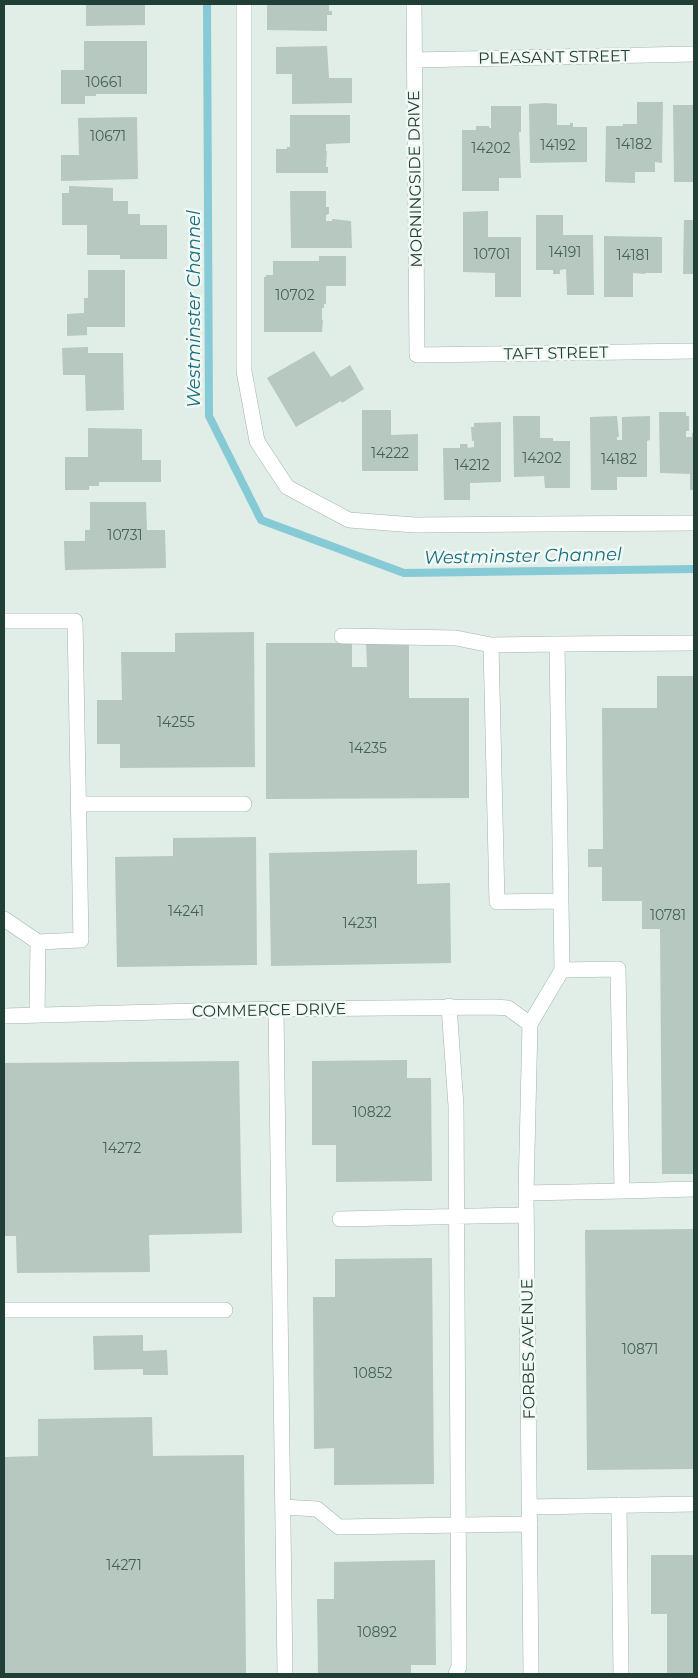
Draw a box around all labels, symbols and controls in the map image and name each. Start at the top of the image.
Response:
street label: PLEASANT STREET [478,46,631,68]
house number: 10661 [86,73,122,91]
street label: MORNINGSIDE DRIVE [404,90,426,268]
house number: 10671 [90,127,126,145]
house number: 14182 [616,135,652,153]
house number: 14192 [540,136,576,154]
house number: 14202 [471,139,511,157]
water label: Westminster Channel [183,210,205,408]
house number: 14191 [549,243,581,261]
house number: 10701 [474,245,510,263]
house number: 14181 [617,246,650,264]
house number: 10702 [275,286,315,304]
street label: TAFT STREET [503,343,609,363]
house number: 14222 [371,444,409,462]
house number: 14202 [522,449,562,467]
house number: 14182 [601,450,637,468]
house number: 14212 [454,456,490,474]
house number: 10731 [107,526,143,544]
water label: Westminster Channel [424,543,622,569]
house number: 14255 [157,713,195,731]
house number: 14235 [349,739,387,757]
house number: 14241 [168,902,204,920]
house number: 10781 [650,906,686,924]
house number: 14231 [342,914,378,932]
street label: COMMERCE DRIVE [192,999,346,1021]
house number: 10822 [352,1103,392,1121]
house number: 14272 [103,1139,141,1157]
street label: FORBES AVENUE [517,1278,539,1420]
house number: 10871 [622,1340,658,1358]
house number: 10852 [353,1364,393,1382]
house number: 14271 [106,1556,142,1574]
house number: 10892 [357,1623,397,1641]

